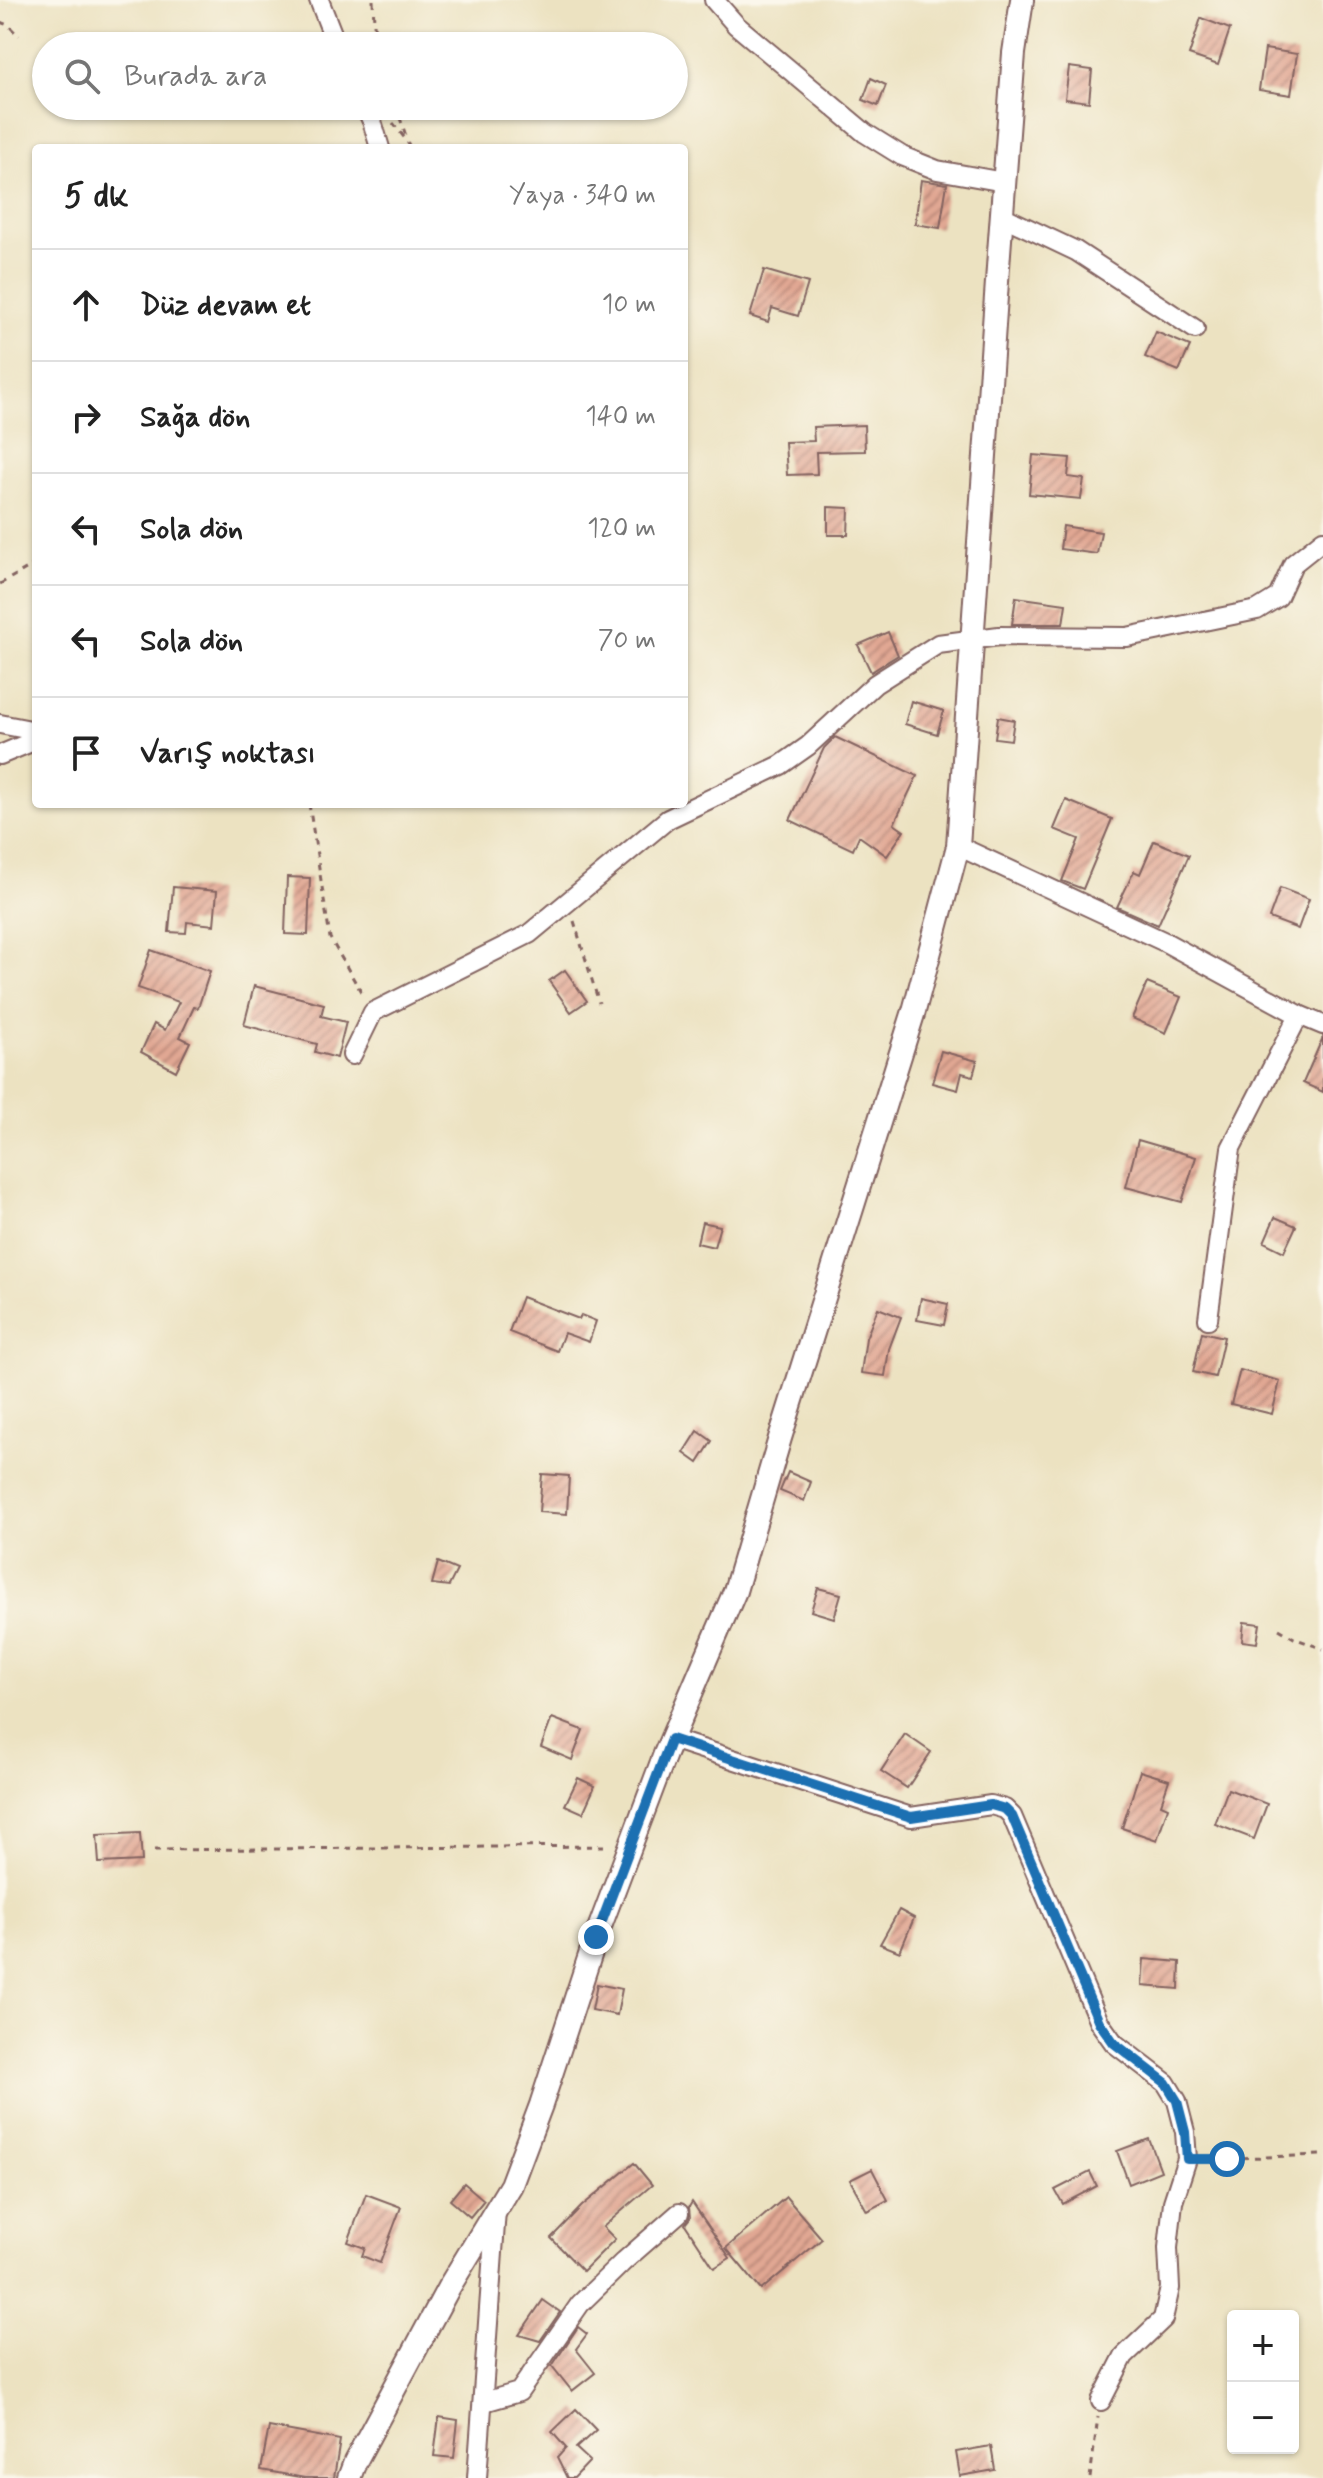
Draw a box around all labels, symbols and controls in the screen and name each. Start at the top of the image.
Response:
search box [32,32,688,120]
icon: search [60,54,104,98]
text: Burada ara [124,57,267,96]
text: 5 dk [64,174,128,219]
text: Yaya · 340 m [509,179,656,213]
icon: ahead [64,283,108,327]
text: Düz devam et [140,286,311,325]
text: 10 m [602,288,656,322]
icon: right [64,395,108,439]
text: Sağa dön [140,398,250,437]
text: 140 m [585,400,656,434]
icon: left [64,507,108,551]
text: Sola dön [140,510,243,549]
text: 120 m [587,512,656,546]
icon: left [64,619,108,663]
text: Sola dön [140,622,243,661]
text: 70 m [598,624,656,658]
icon: arrive [64,731,108,775]
text: Varış noktası [140,734,316,773]
route end [578,1919,614,1955]
route start [1209,2141,1245,2177]
map controls [1227,2310,1299,2454]
button: + [1227,2310,1299,2382]
button: − [1227,2382,1299,2454]

